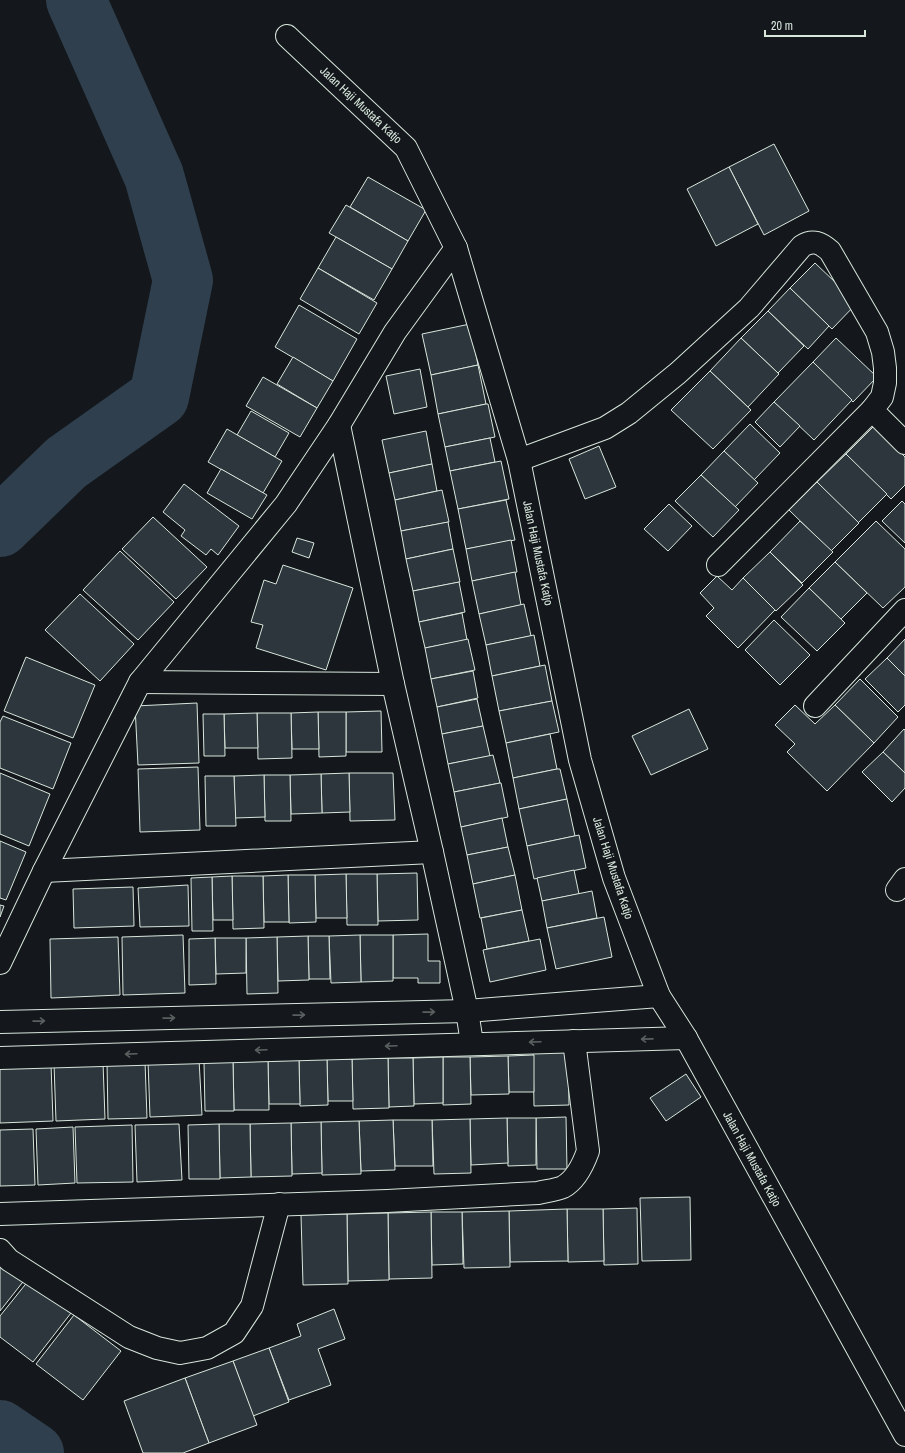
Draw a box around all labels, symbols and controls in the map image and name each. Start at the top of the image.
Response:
scale bar [765,12,865,38]
text: 20 m [771,18,793,34]
street label: Jalan Haji Mustafa Katjo [317,63,405,147]
street label: Jalan Haji Mustafa Katjo [519,499,557,607]
street label: Jalan Haji Mustafa Katjo [589,815,637,921]
one-way arrow [422,1008,435,1016]
one-way arrow [292,1011,305,1019]
one-way arrow [162,1014,175,1022]
one-way arrow [32,1018,45,1025]
one-way arrow [641,1035,654,1043]
one-way arrow [529,1038,542,1046]
one-way arrow [385,1042,398,1050]
one-way arrow [255,1046,268,1054]
one-way arrow [125,1050,138,1058]
street label: Jalan Haji Mustafa Katjo [719,1108,785,1210]

